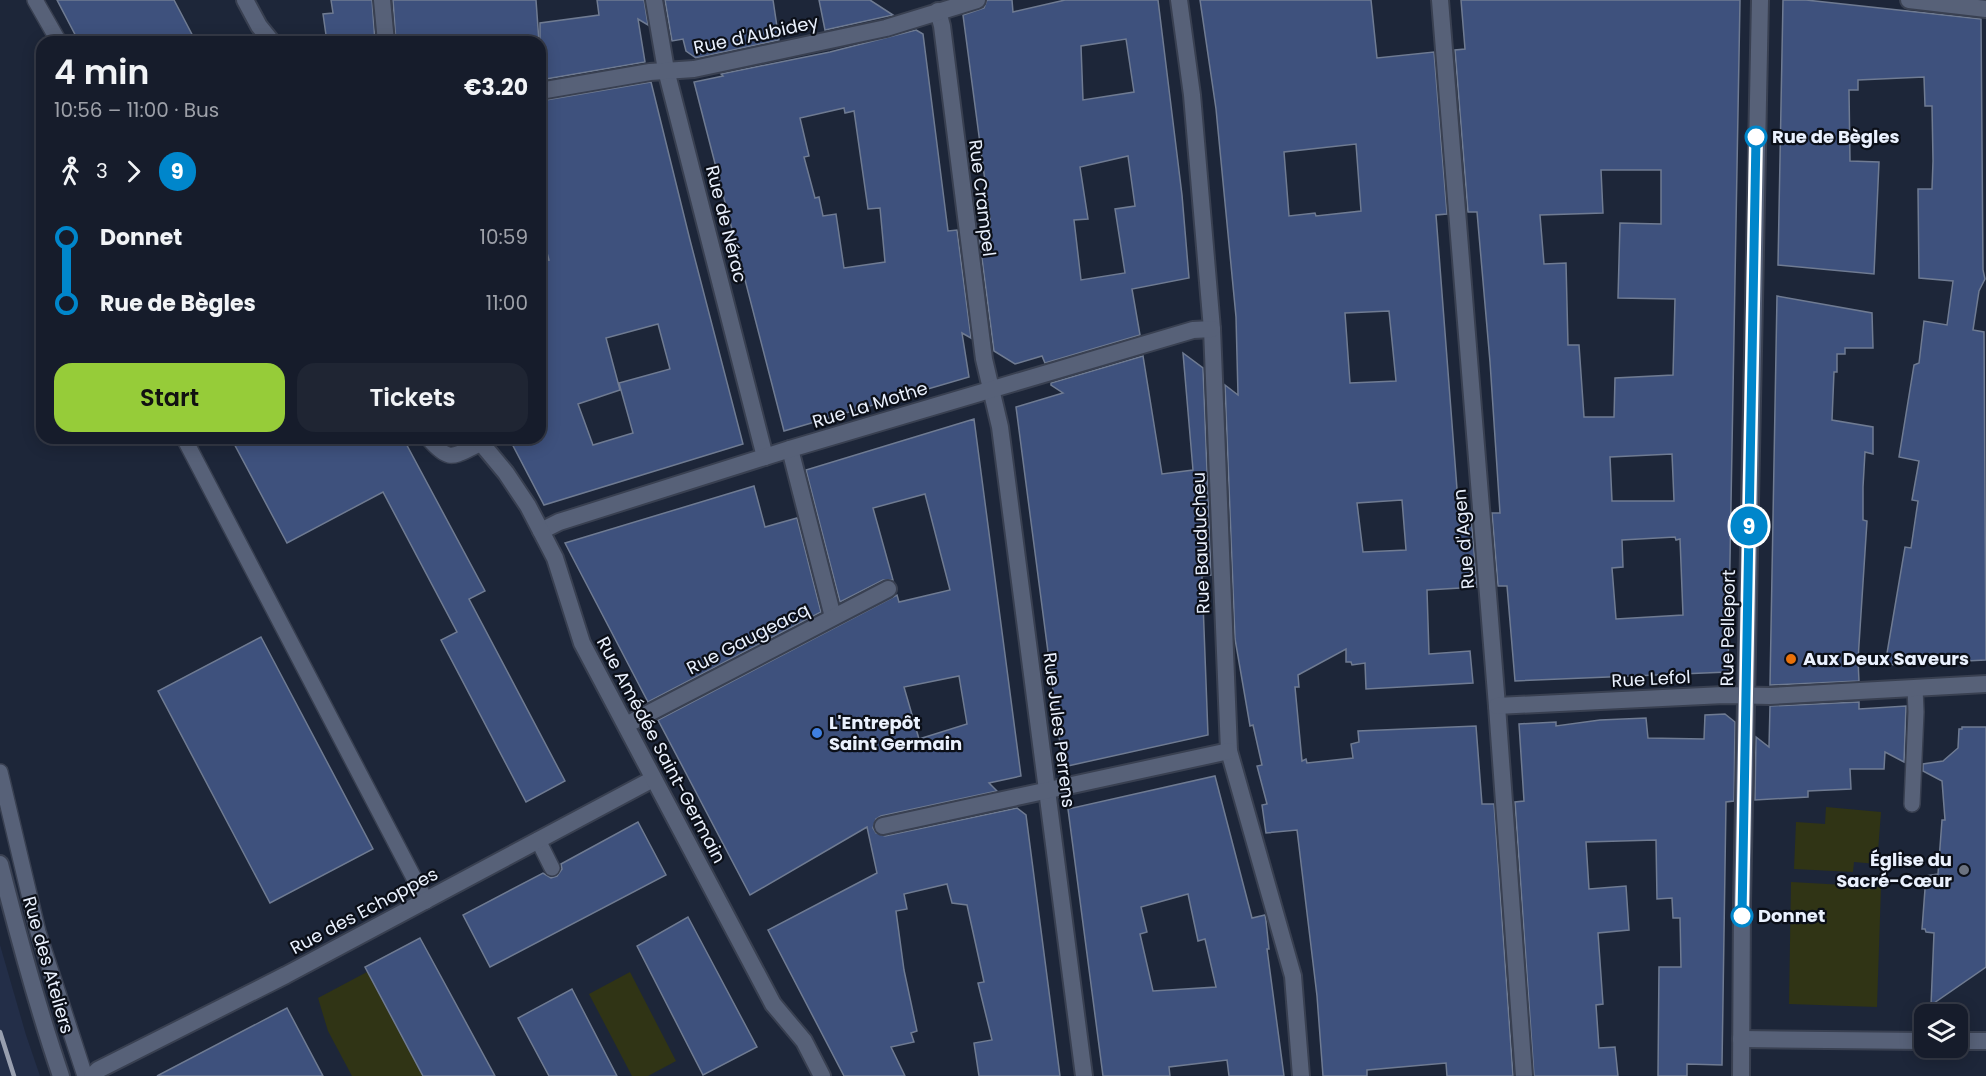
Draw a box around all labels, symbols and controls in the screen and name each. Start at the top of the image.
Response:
street label: Rue d'Aubidey [691,9,821,60]
text: 4 min [54,49,149,96]
text: €3.20 [464,72,528,103]
text: 10:56 – 11:00 · Bus [54,96,219,124]
place label: Rue de Bègles [1772,124,1900,149]
marker: Rue de Bègles [1745,126,1767,148]
street label: Rue Crampel [963,138,1002,258]
icon: walk [54,155,87,188]
icon: forward [117,155,150,188]
text: 3 [96,157,108,185]
text: 9 [171,157,184,186]
street label: Rue de Nérac [700,163,753,285]
text: Donnet [100,222,182,253]
text: 10:59 [480,223,528,251]
text: Rue de Bègles [100,288,256,319]
text: 11:00 [486,289,528,317]
button: Start [54,363,285,432]
button: Tickets [297,363,528,432]
street label: Rue La Mothe [809,375,931,434]
street label: Rue Bauducheu [1186,472,1215,614]
street label: Rue d'Agen [1447,488,1480,590]
line badge: 9 [1730,506,1768,546]
text: 9 [1743,512,1755,541]
street label: Rue Pelleport [1714,569,1741,687]
street label: Rue Gaugeacq [682,597,813,680]
street label: Rue Amédée Saint-Germain [591,632,732,867]
place label: Aux Deux Saveurs [1803,646,1969,671]
street label: Rue Jules Perrens [1038,651,1081,809]
marker: Aux Deux Saveurs [1784,652,1798,666]
street label: Rue Lefol [1611,664,1691,693]
place label: L'Entrepôt Saint Germain [829,710,962,756]
marker: L'Entrepôt Saint Germain [810,726,824,740]
place label: Église du Sacré-Cœur [1836,847,1952,893]
street label: Rue des Echoppes [285,861,442,960]
marker: Église du Sacré-Cœur [1957,863,1971,877]
street label: Rue des Ateliers [17,893,80,1037]
place label: Donnet [1758,903,1825,928]
marker: Donnet [1731,905,1753,927]
map controls [1914,1004,1968,1058]
button: layers [1914,1004,1968,1058]

